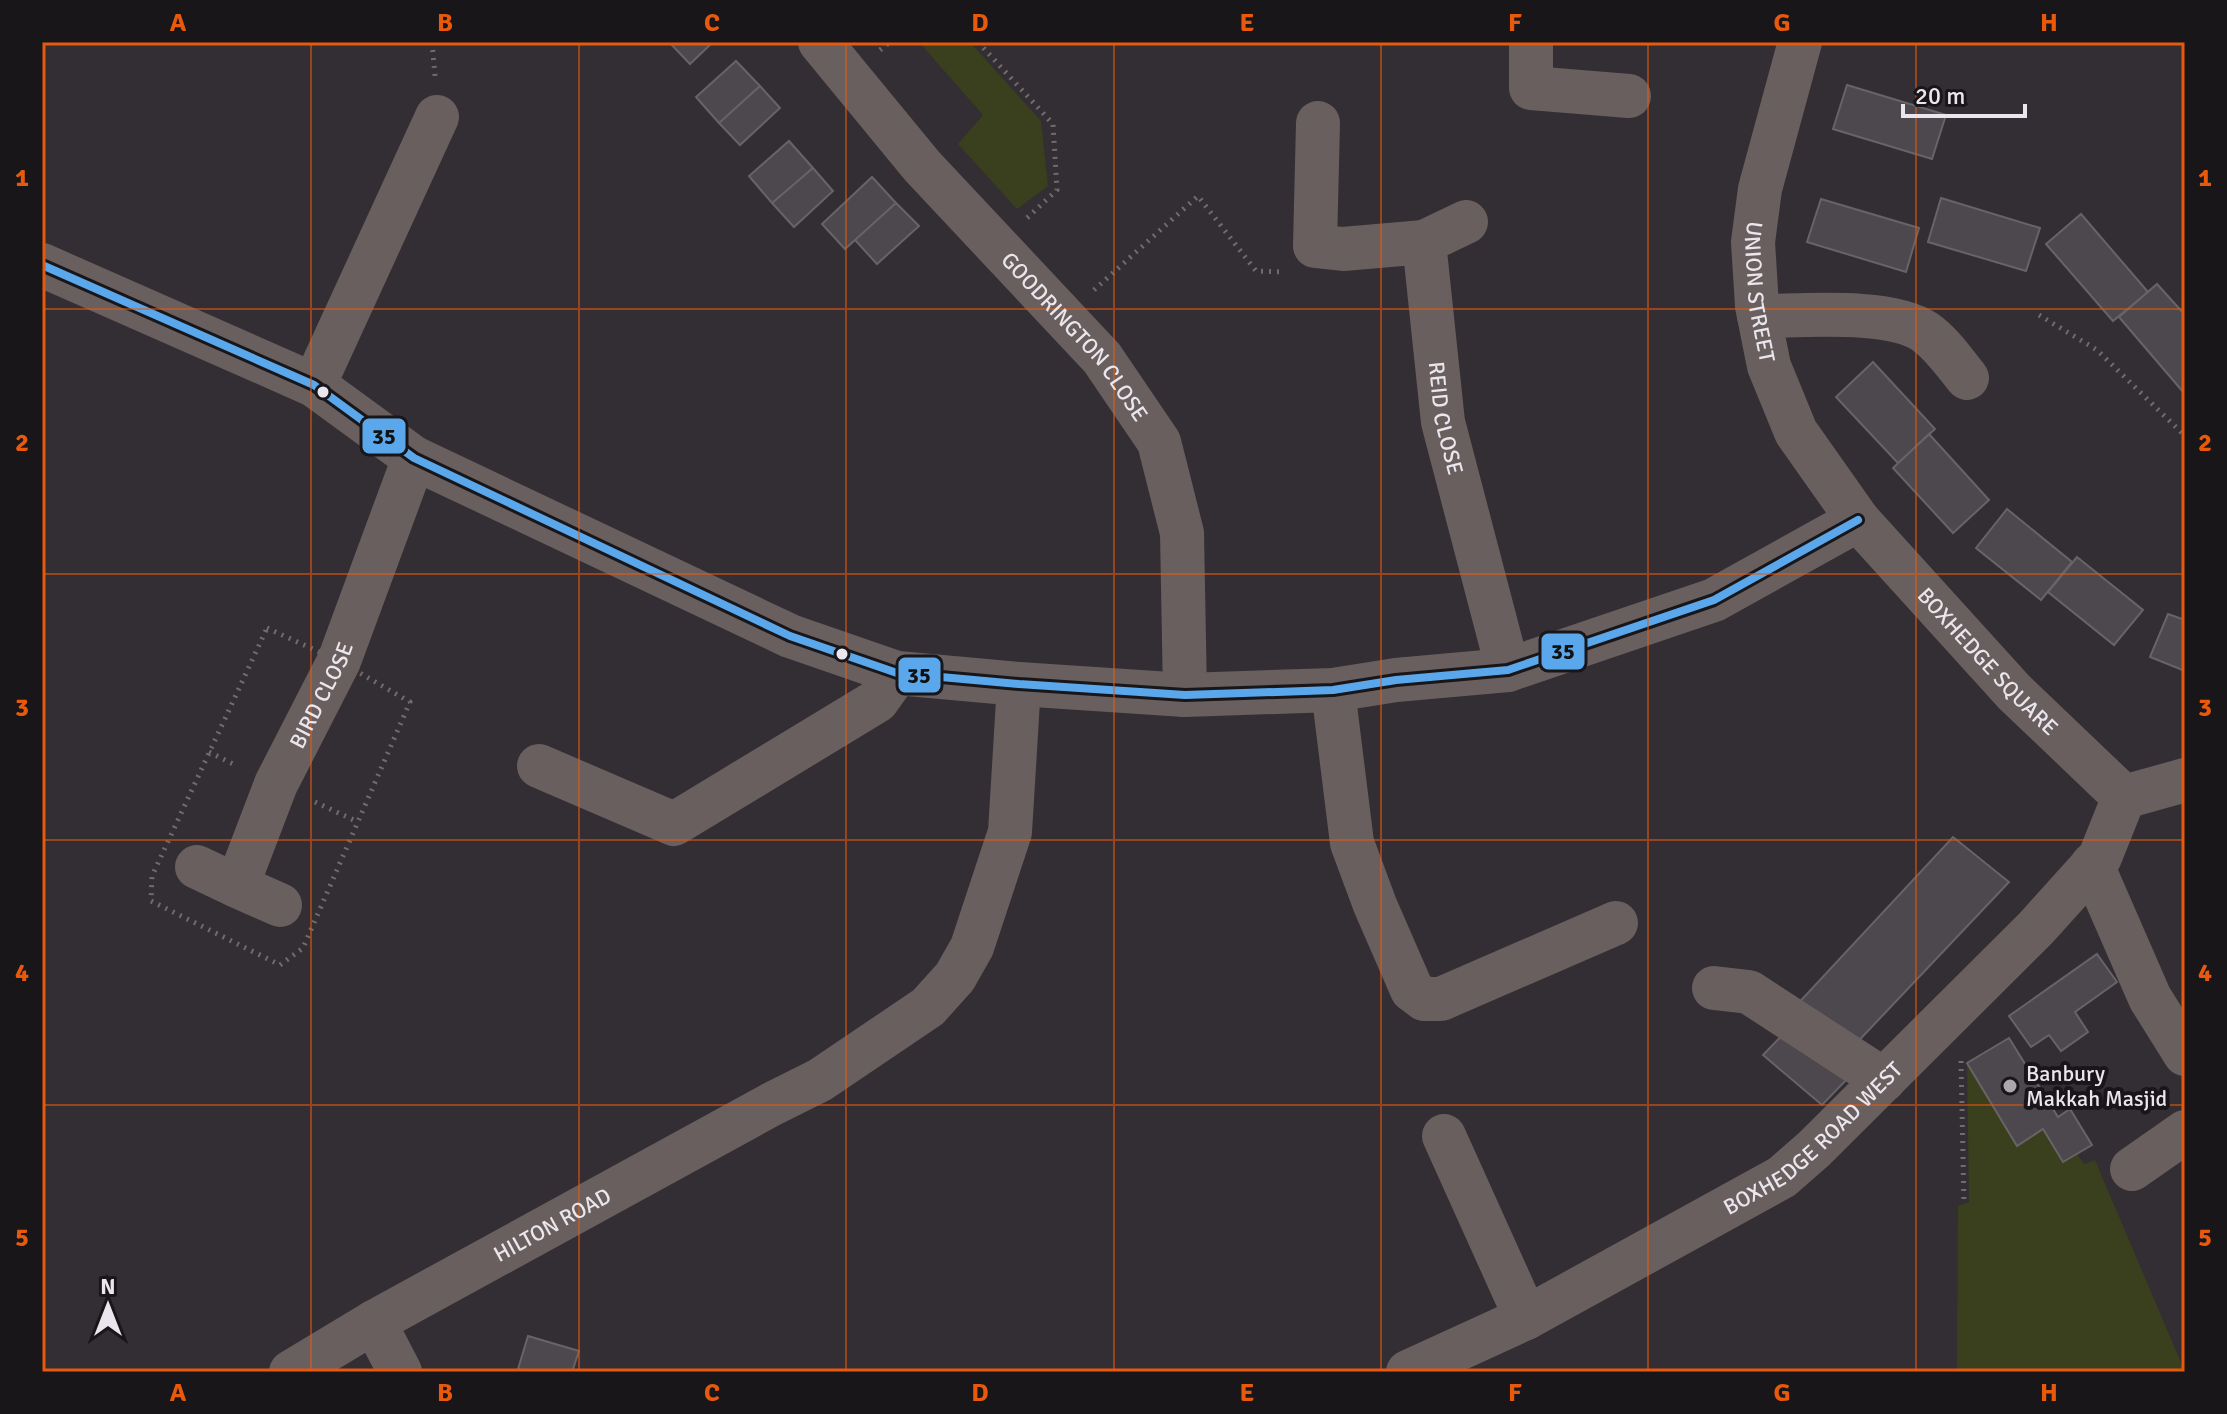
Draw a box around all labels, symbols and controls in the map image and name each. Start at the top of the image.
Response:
text: A [170,7,187,39]
text: B [437,7,453,39]
text: C [704,7,720,39]
text: D [971,7,989,39]
text: E [1240,7,1254,39]
text: F [1508,7,1522,39]
text: G [1773,7,1791,39]
text: H [2040,7,2058,39]
scale bar [1903,68,2025,118]
text: 20 m [1915,81,1965,111]
text: 1 [15,162,29,194]
text: 1 [2198,162,2212,194]
street label: UNION STREET [1739,220,1781,365]
street label: GOODRINGTON CLOSE [996,246,1154,426]
street label: REID CLOSE [1423,360,1469,478]
unlabelled marker [315,384,331,400]
line badge: 35 [361,417,407,455]
text: 35 [372,423,396,450]
text: 2 [15,427,29,459]
text: 2 [2198,427,2212,459]
street label: BOXHEDGE SQUARE [1912,582,2064,741]
line badge: 35 [1540,632,1586,671]
street label: BIRD CLOSE [284,638,359,753]
text: 35 [1551,638,1575,665]
unlabelled marker [834,646,850,662]
line badge: 35 [897,656,942,694]
text: 35 [907,662,931,689]
text: 3 [15,692,29,724]
text: 3 [2198,692,2212,724]
text: 4 [15,957,29,989]
text: 4 [2198,957,2212,989]
street label: BOXHEDGE ROAD WEST [1719,1056,1908,1221]
place label: Banbury Makkah Masjid [2026,1060,2167,1112]
marker: Banbury Makkah Masjid [2001,1077,2019,1095]
street label: HILTON ROAD [489,1182,616,1268]
text: 5 [15,1222,29,1254]
text: 5 [2198,1222,2212,1254]
north arrow [68,1266,148,1346]
text: N [100,1273,116,1300]
text: A [170,1377,187,1409]
text: B [437,1377,453,1409]
text: C [704,1377,720,1409]
text: D [971,1377,989,1409]
text: E [1240,1377,1254,1409]
text: F [1508,1377,1522,1409]
text: G [1773,1377,1791,1409]
text: H [2040,1377,2058,1409]

